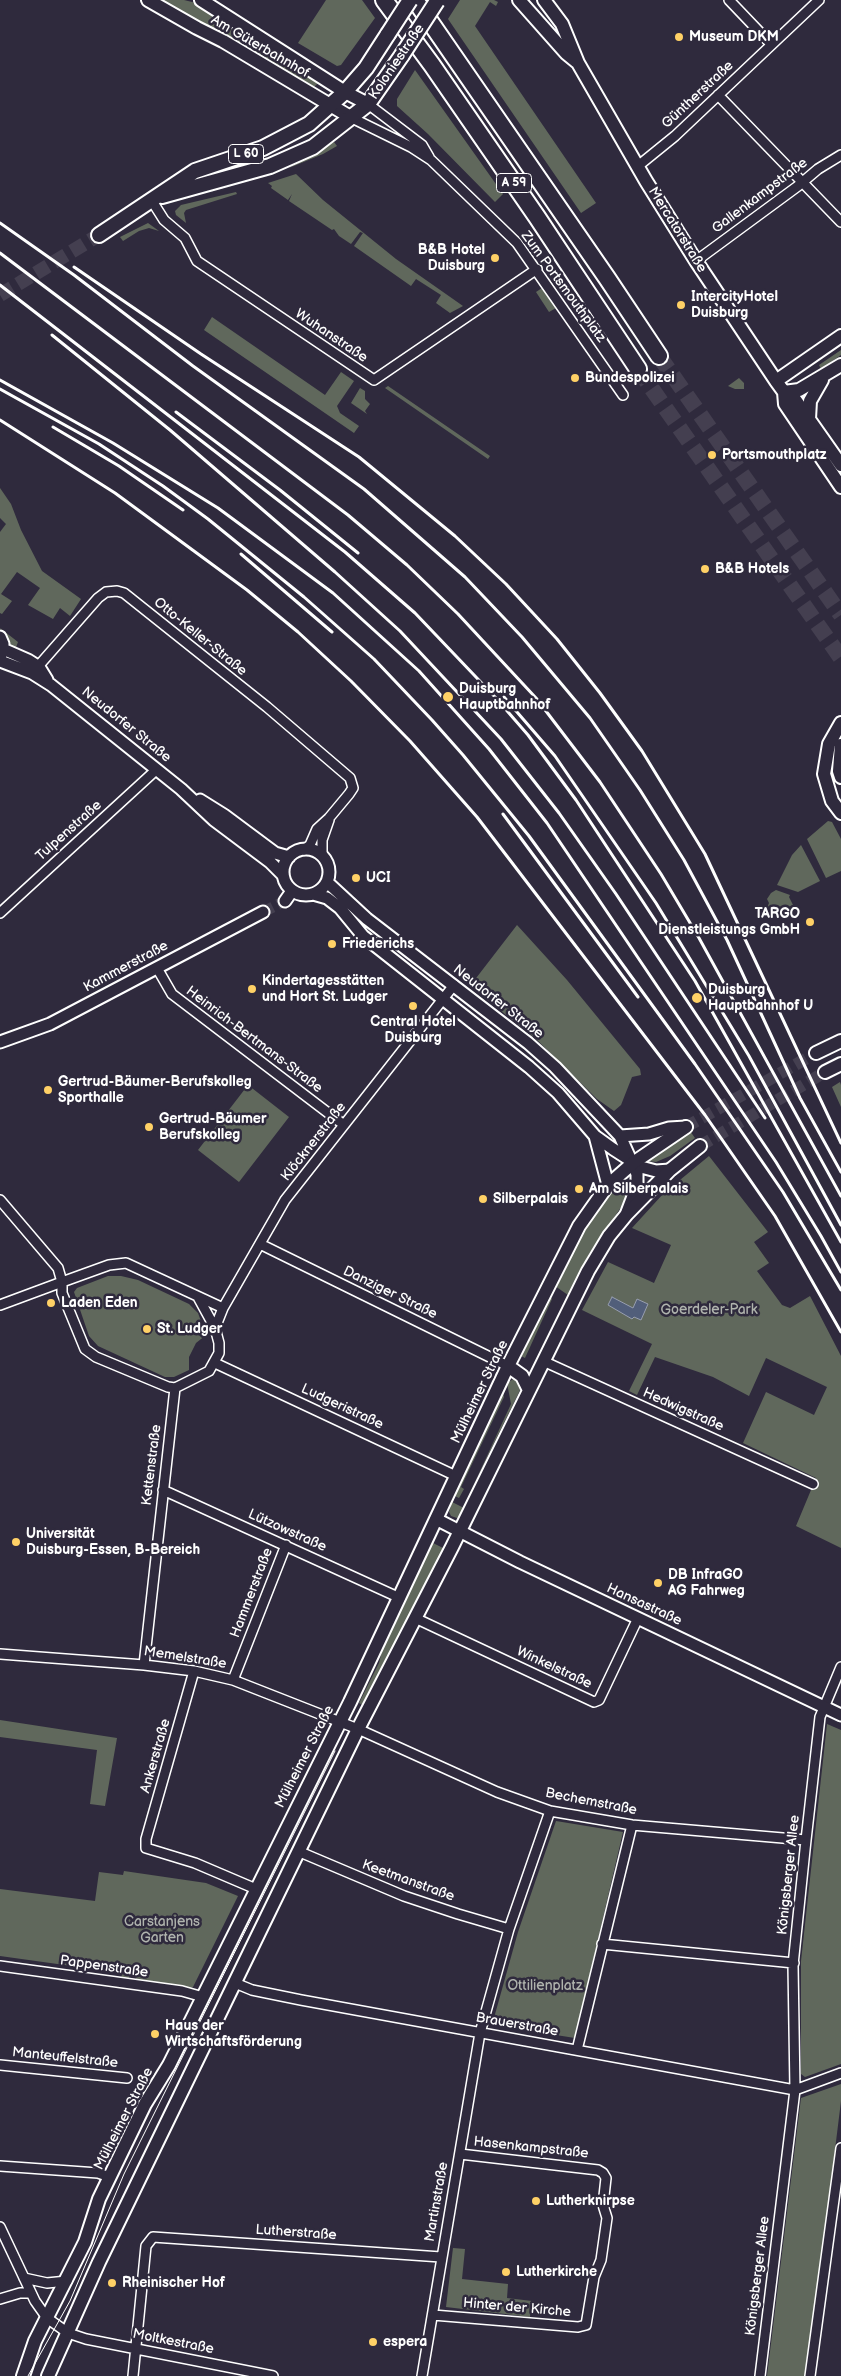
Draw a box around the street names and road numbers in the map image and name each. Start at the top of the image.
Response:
street label: Am Güterbahnhof [208,12,312,82]
street label: Koloniestraße [366,21,428,103]
street label: Güntherstraße [659,58,737,132]
road number: L 60 [228,144,264,164]
street label: Gallenkampstraße [709,155,811,237]
road number: A 59 [496,174,532,192]
street label: Mercatorstraße [644,184,710,276]
street label: Zum Portsmouthplatz [517,228,609,346]
street label: Wuhanstraße [292,306,370,366]
street label: Otto-Keller-Straße [150,594,250,680]
street label: Neudorfer Straße [78,684,174,766]
street label: Tulpenstraße [33,797,105,865]
street label: Kammerstraße [81,938,171,996]
street label: Neudorfer Straße [449,961,547,1043]
street label: Heinrich-Bertmans-Straße [182,983,326,1097]
street label: Klöcknerstraße [278,1099,350,1185]
street label: Danziger Straße [340,1263,440,1323]
street label: Mülheimer Straße [448,1338,512,1446]
street label: Ludgeristraße [298,1381,386,1433]
street label: Hedwigstraße [640,1385,726,1435]
street label: Kettenstraße [139,1423,165,1507]
street label: Lützowstraße [245,1506,329,1556]
street label: Hammerstraße [227,1546,277,1640]
street label: Hansastraße [604,1580,684,1630]
street label: Memelstraße [142,1643,228,1673]
street label: Winkelstraße [514,1643,594,1693]
street label: Mülheimer Straße [272,1703,338,1811]
street label: Ankerstraße [137,1717,175,1795]
street label: Bechemstraße [544,1785,638,1819]
street label: Königsberger Allee [774,1814,804,1936]
street label: Keetmanstraße [359,1856,457,1906]
street label: Pappenstraße [59,1953,149,1981]
street label: Brauerstraße [474,2009,560,2041]
street label: Manteuffelstraße [11,2044,119,2072]
street label: Mülheimer Straße [91,2065,157,2173]
street label: Hasenkampstraße [473,2134,589,2162]
street label: Martinstraße [422,2161,452,2243]
street label: Königsberger Allee [742,2215,774,2337]
street label: Lutherstraße [255,2222,337,2244]
street label: Hinter der Kirche [462,2295,572,2321]
street label: Moltkestraße [131,2326,215,2358]

